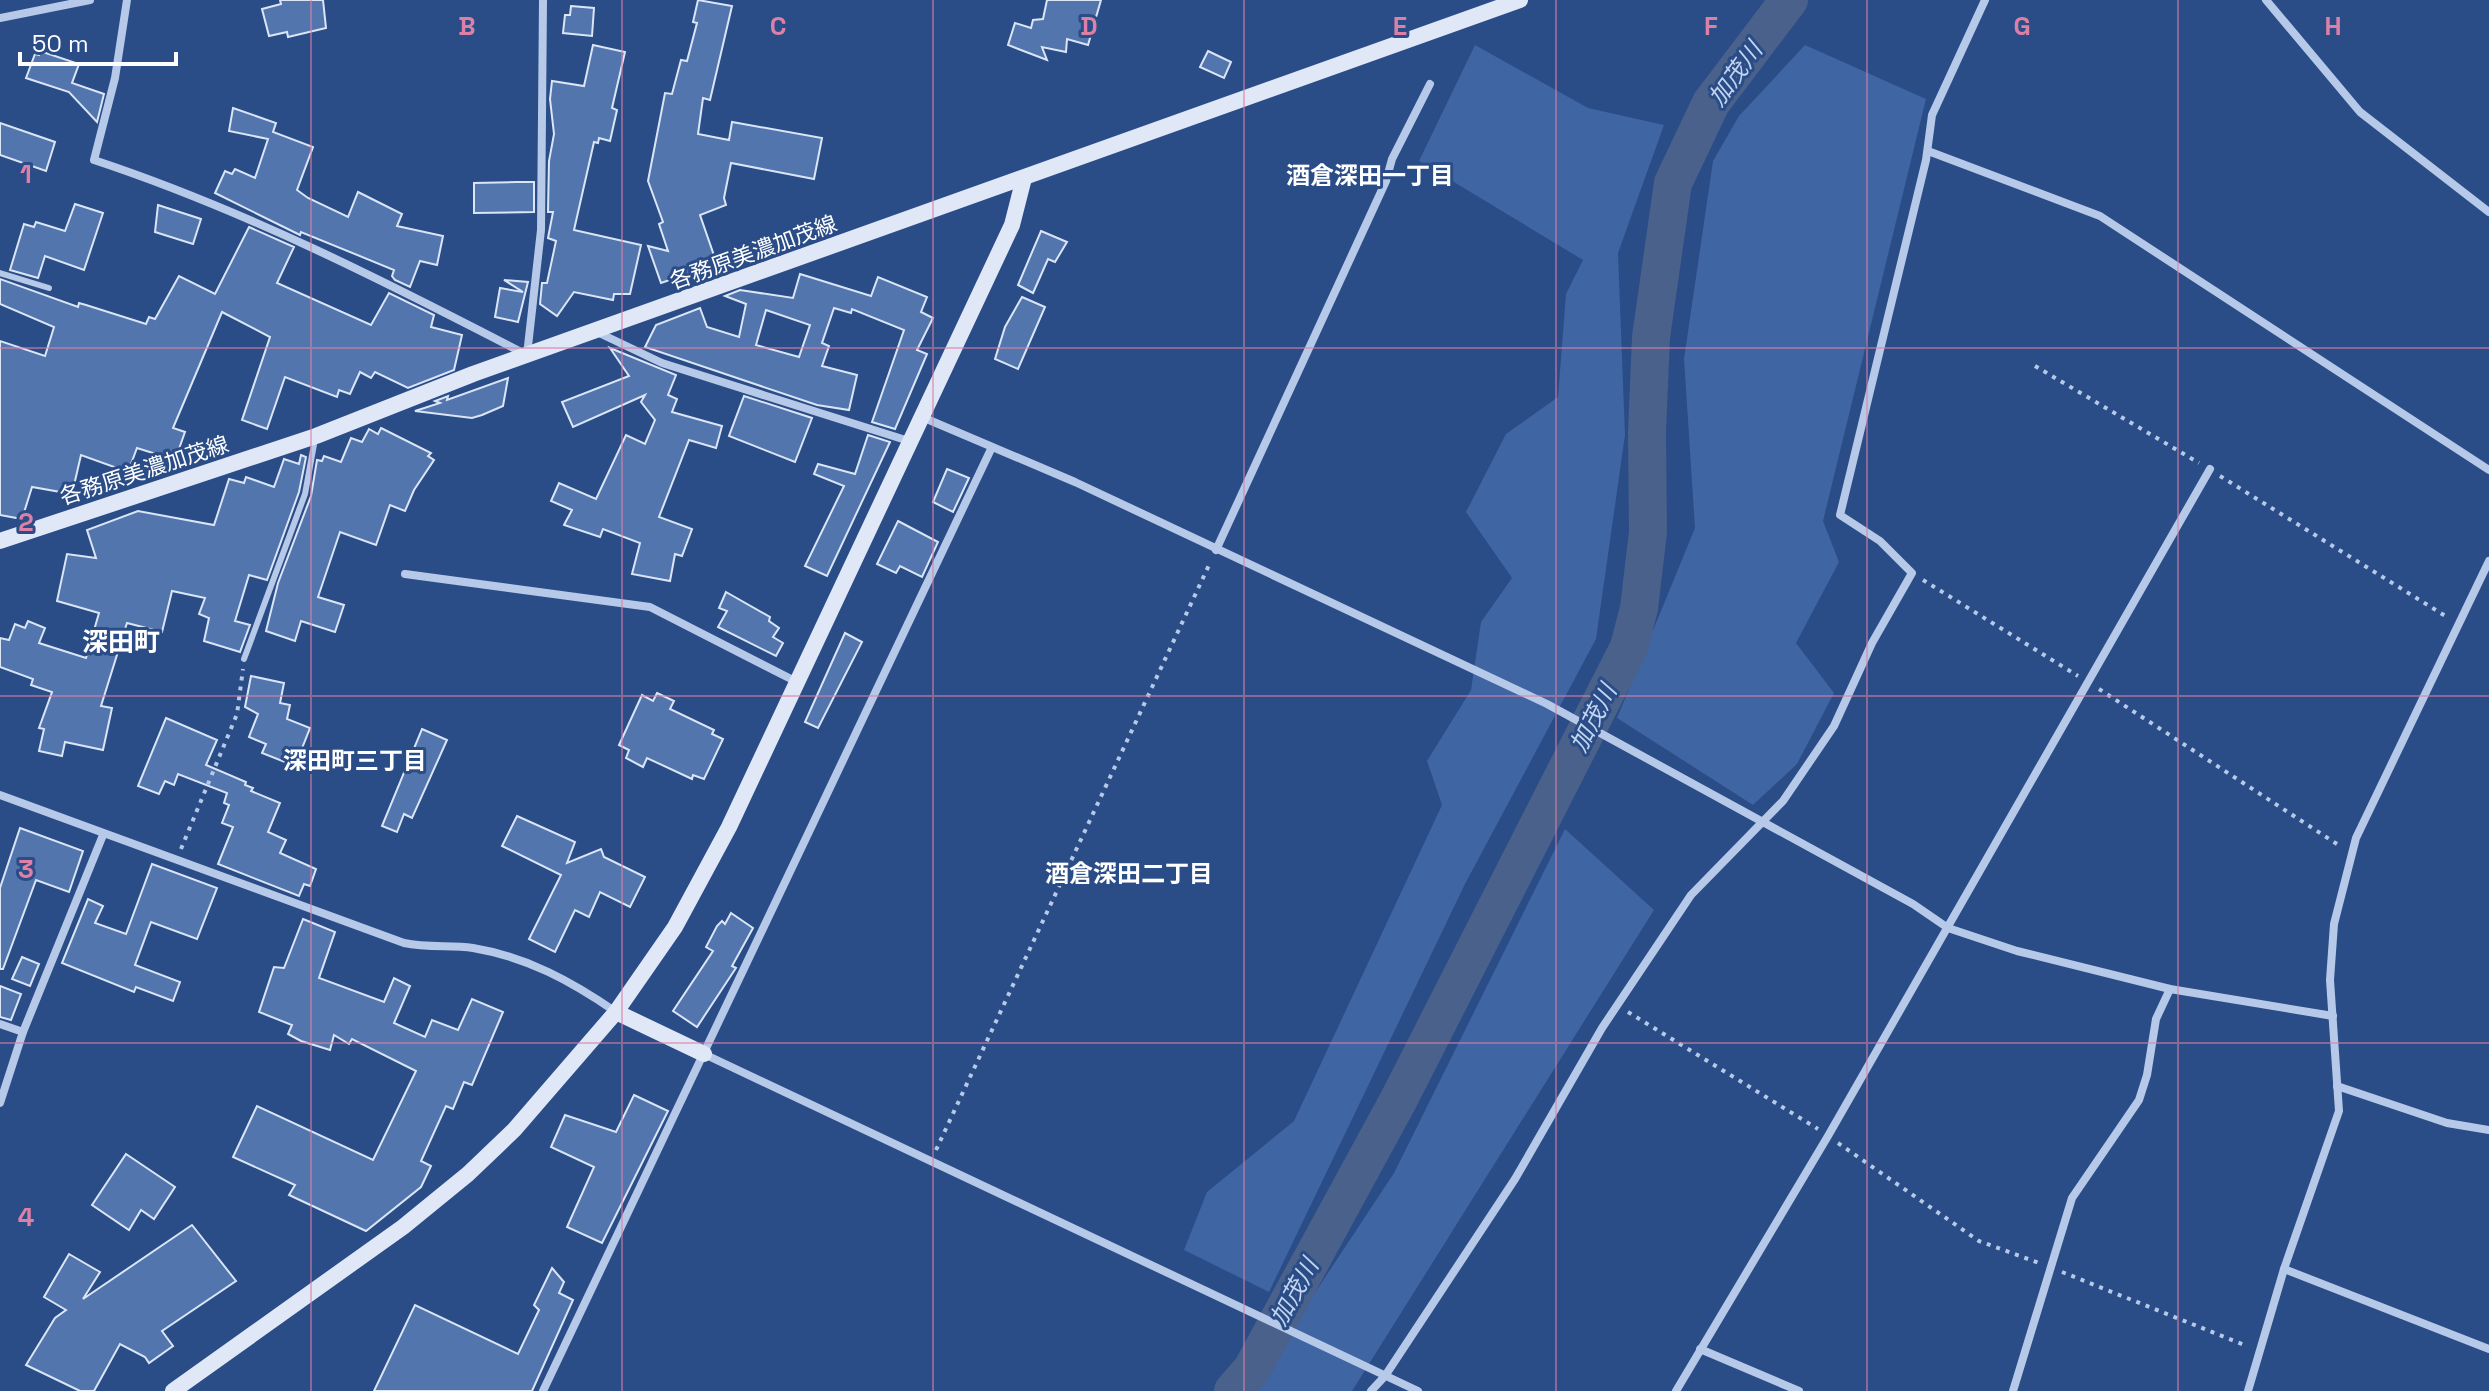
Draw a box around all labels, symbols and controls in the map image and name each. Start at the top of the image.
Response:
text: B [458,9,476,43]
text: C [770,9,786,43]
text: D [1080,9,1098,43]
text: E [1393,9,1407,43]
text: F [1704,9,1718,43]
text: G [2013,9,2031,43]
text: H [2324,9,2342,43]
scale bar [20,16,176,66]
text: 50 m [32,28,89,59]
water label: 加茂川 [1701,33,1770,112]
text: 1 [20,157,32,191]
district label: 酒倉深田一丁目 [1286,160,1454,191]
street label: 各務原美濃加茂線 [666,209,840,295]
street label: 各務原美濃加茂線 [56,429,232,511]
text: 2 [18,505,34,539]
district label: 深田町 [82,625,160,659]
water label: 加茂川 [1563,676,1625,757]
district label: 深田町三丁目 [283,745,427,776]
text: 3 [18,852,34,886]
district label: 酒倉深田二丁目 [1045,858,1213,889]
text: 4 [18,1200,34,1234]
water label: 加茂川 [1263,1250,1326,1331]

